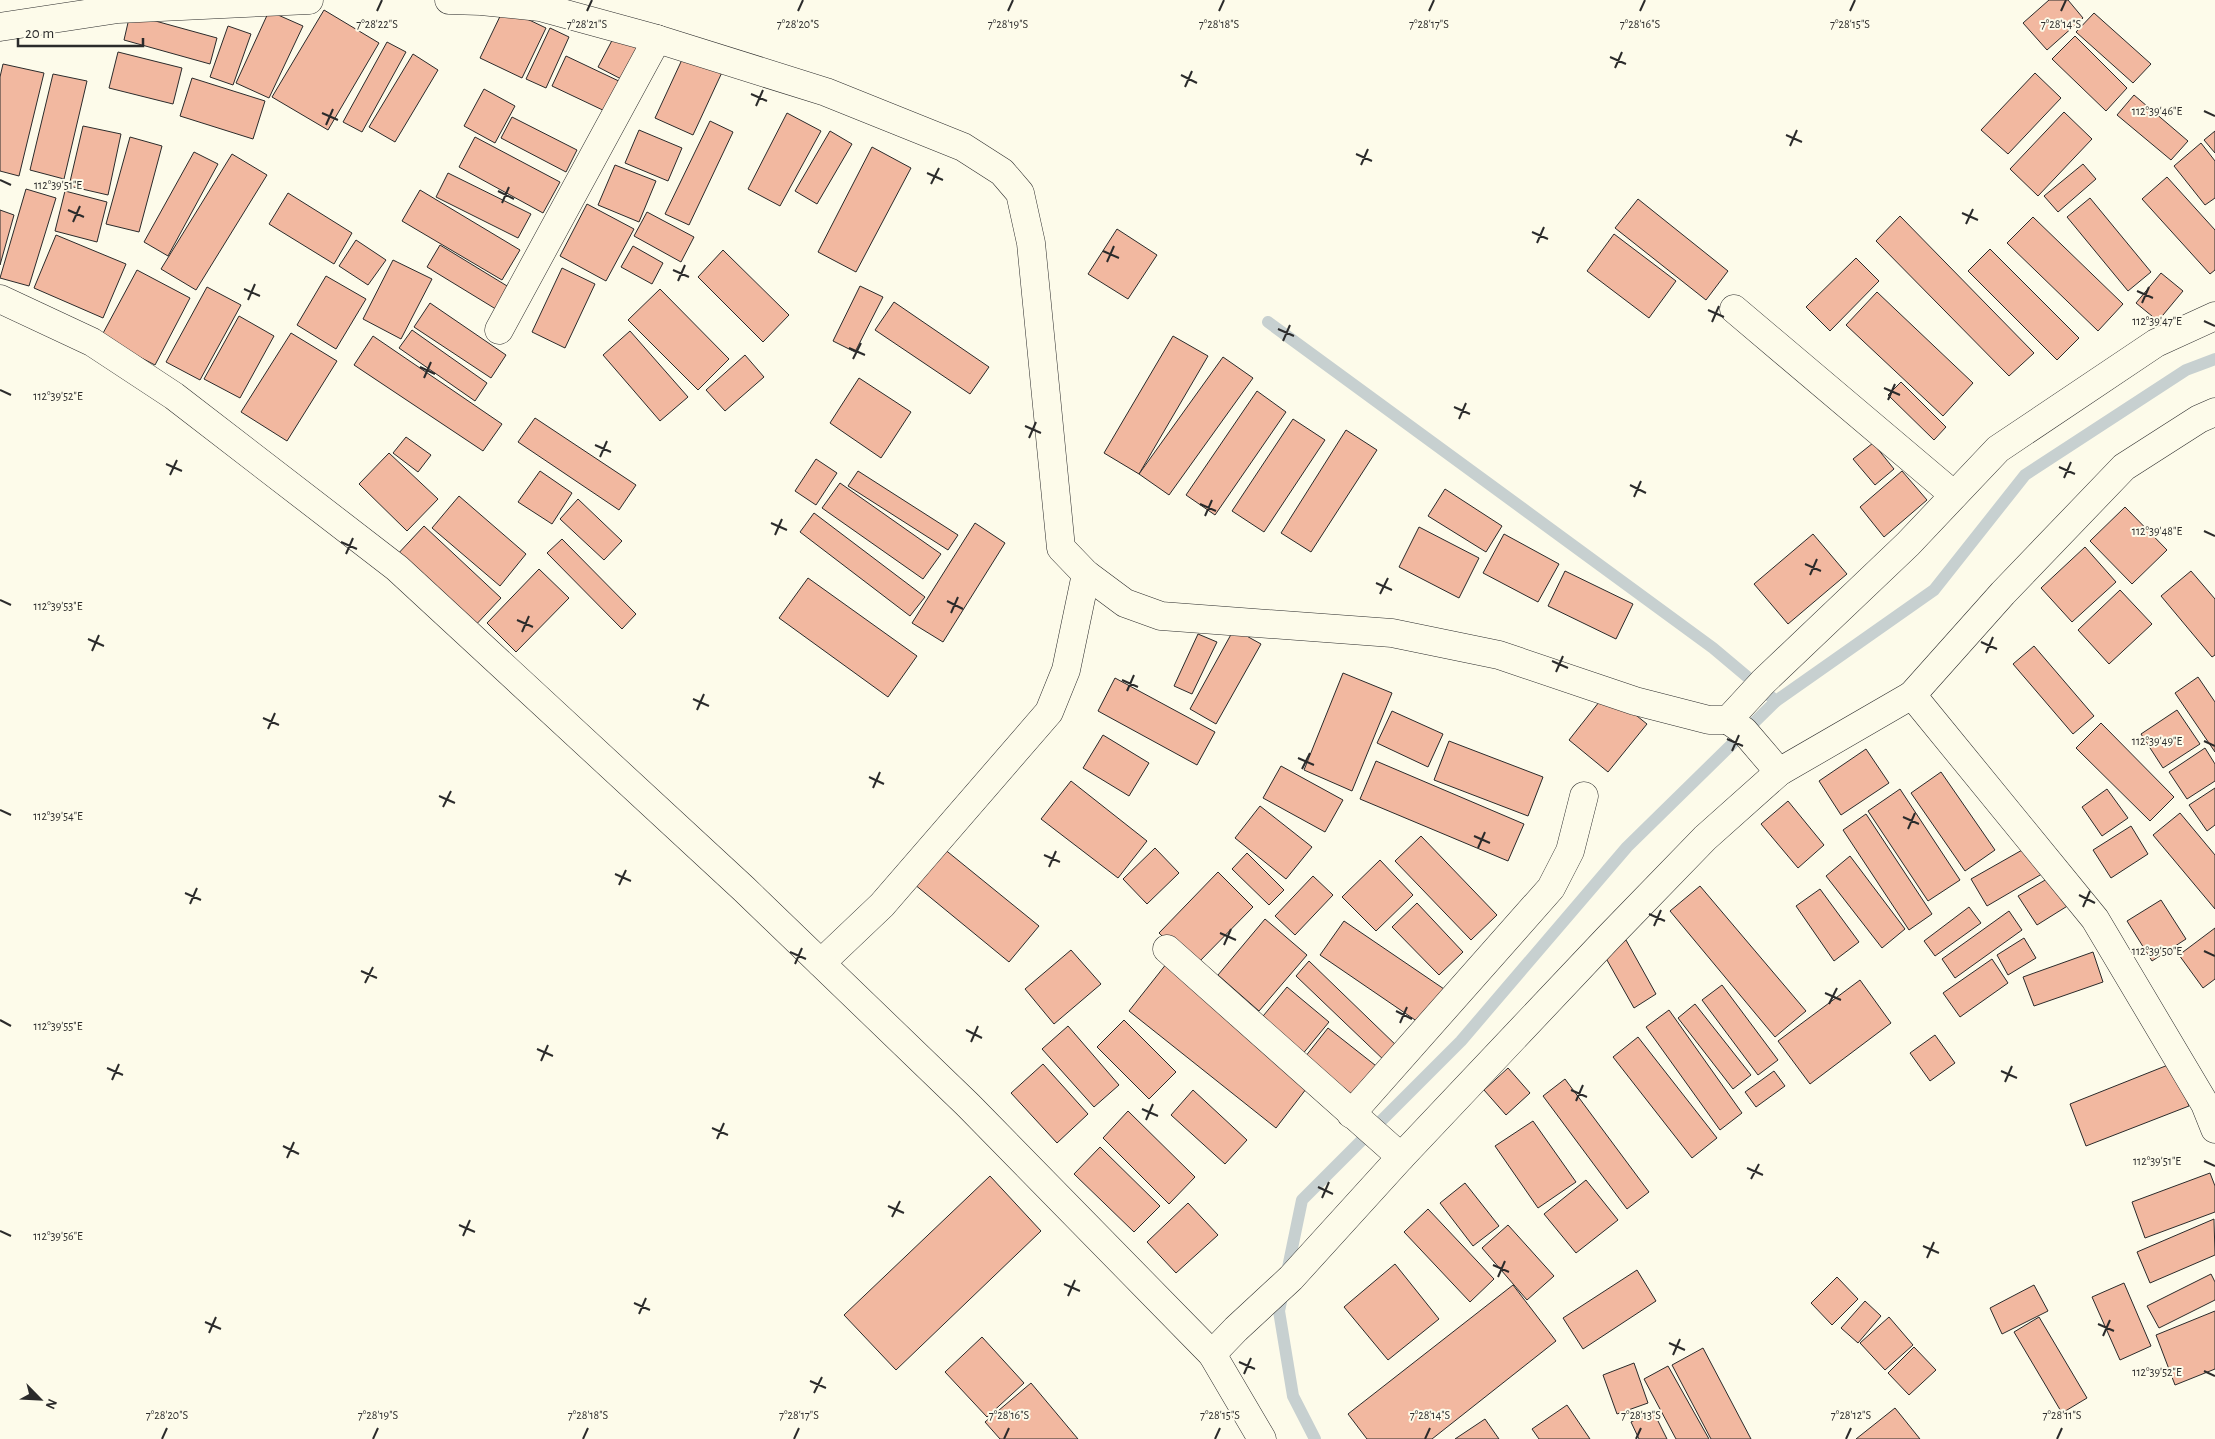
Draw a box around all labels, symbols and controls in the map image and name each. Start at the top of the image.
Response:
scale bar [18,15,142,47]
text: 7°28'22"S [356,18,398,30]
text: 7°28'21"S [567,18,607,30]
text: 7°28'20"S [777,18,820,30]
text: 7°28'19"S [988,18,1029,30]
text: 7°28'18"S [1199,18,1240,30]
text: 7°28'17"S [1409,18,1449,30]
text: 7°28'16"S [1620,18,1661,30]
text: 7°28'15"S [1830,18,1870,30]
text: 7°28'14"S [2041,18,2082,30]
text: 20 m [25,26,54,41]
text: 112°39'46"E [2132,105,2182,117]
text: 112°39'51"E [34,179,82,191]
text: 112°39'47"E [2132,315,2182,327]
text: 112°39'52"E [33,390,83,402]
text: 112°39'48"E [2132,525,2182,537]
text: 112°39'53"E [34,600,83,612]
text: 112°39'49"E [2132,735,2182,747]
text: 112°39'54"E [33,810,83,822]
text: 112°39'50"E [2132,945,2182,957]
text: 112°39'55"E [34,1020,83,1032]
text: 112°39'51"E [2133,1155,2181,1167]
text: 112°39'56"E [33,1230,83,1242]
text: 112°39'52"E [2132,1366,2182,1378]
north arrow [15,1374,65,1424]
text: N [43,1397,59,1411]
text: 7°28'20"S [146,1409,189,1421]
text: 7°28'19"S [358,1409,399,1421]
text: 7°28'18"S [568,1409,609,1421]
text: 7°28'17"S [779,1409,819,1421]
text: 7°28'16"S [989,1409,1030,1421]
text: 7°28'15"S [1200,1409,1240,1421]
text: 7°28'14"S [1410,1409,1451,1421]
text: 7°28'13"S [1621,1409,1661,1421]
text: 7°28'12"S [1831,1409,1871,1421]
text: 7°28'11"S [2043,1409,2082,1421]

